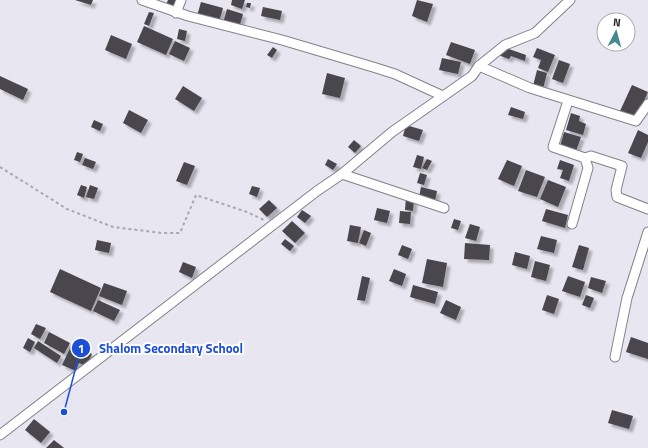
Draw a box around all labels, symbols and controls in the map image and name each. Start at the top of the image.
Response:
north arrow [596,12,636,52]
text: N [612,14,622,30]
callout: Shalom Secondary School [71,336,251,361]
text: Shalom Secondary School [99,338,243,358]
text: 1 [78,339,84,358]

